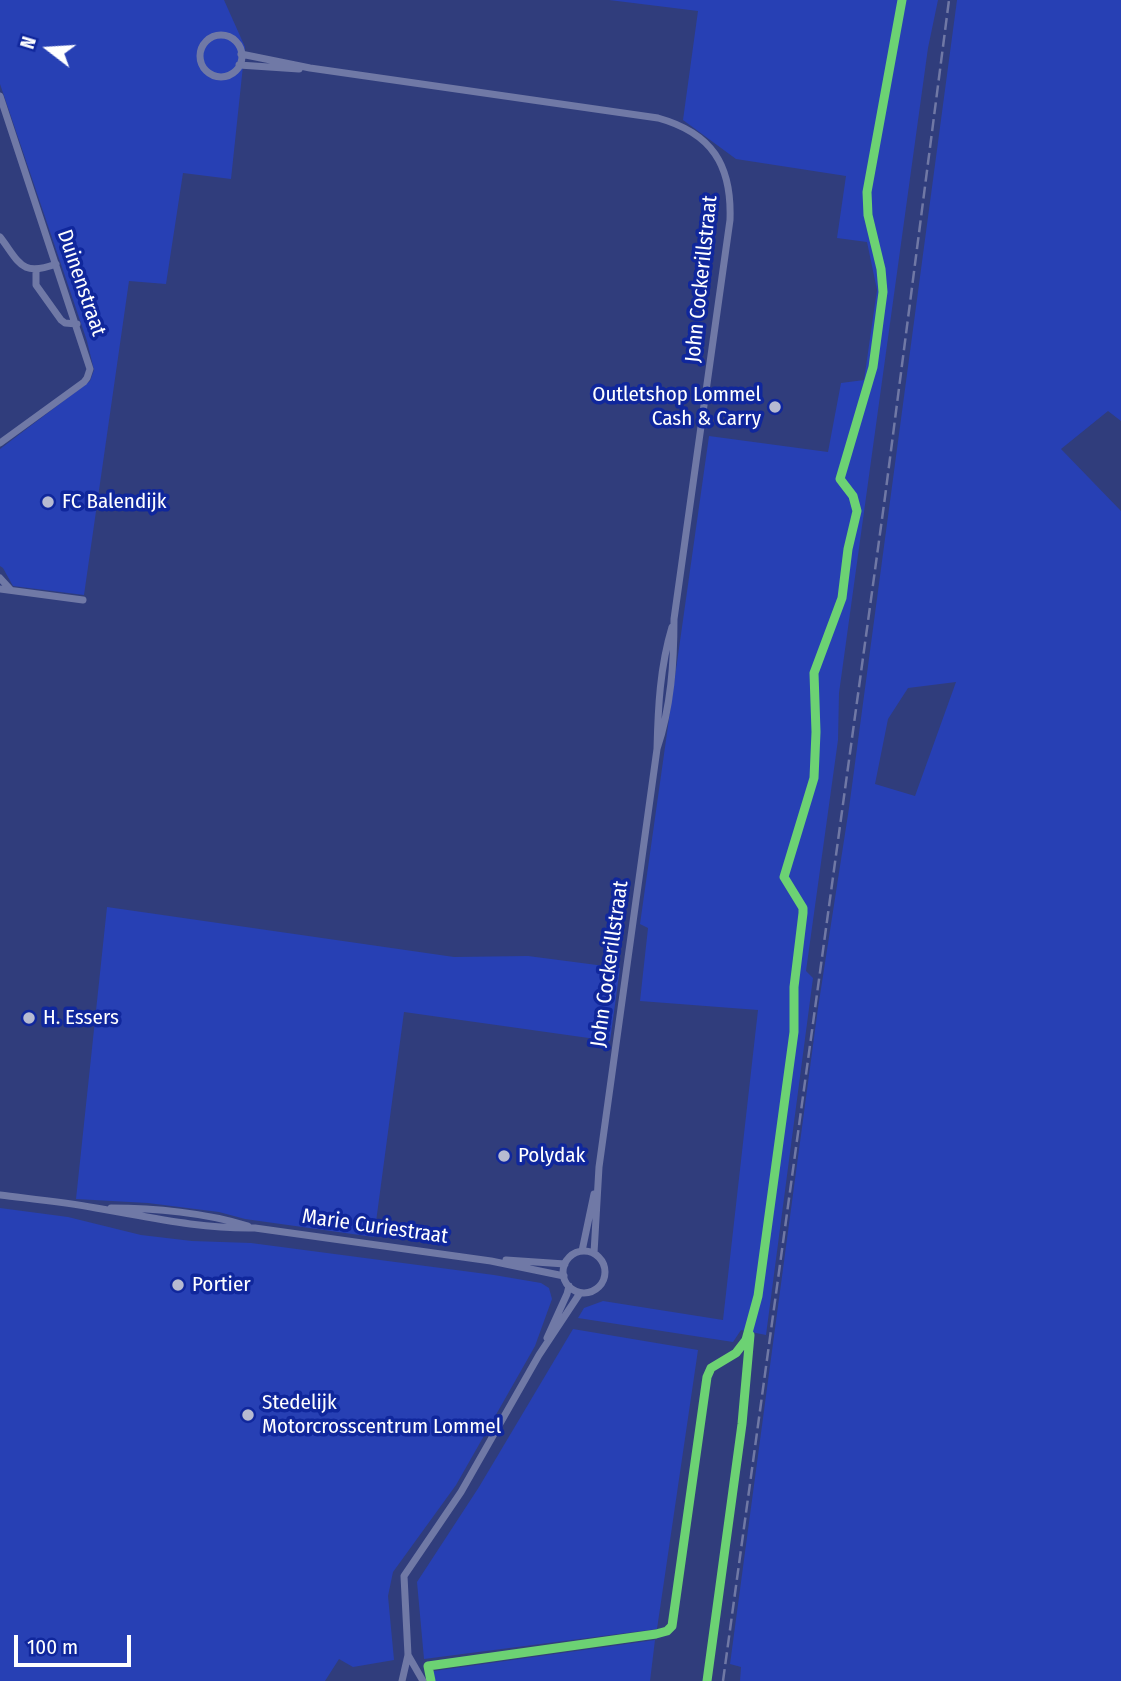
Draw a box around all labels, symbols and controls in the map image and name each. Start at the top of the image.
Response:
north arrow [14,14,84,84]
text: N [16,34,41,52]
street label: John Cockerillstraat [681,194,723,364]
street label: Duinenstraat [51,226,111,340]
place label: Outletshop Lommel Cash & Carry [592,382,761,432]
marker: Outletshop Lommel Cash & Carry [767,399,783,415]
place label: FC Balendijk [62,489,167,515]
marker: FC Balendijk [40,494,56,510]
street label: John Cockerillstraat [586,879,634,1049]
place label: H. Essers [43,1005,119,1031]
marker: H. Essers [21,1010,37,1026]
place label: Polydak [518,1143,585,1169]
marker: Polydak [496,1148,512,1164]
street label: Marie Curiestraat [300,1204,450,1250]
place label: Portier [192,1272,251,1298]
marker: Portier [170,1277,186,1293]
place label: Stedelijk Motorcrosscentrum Lommel [262,1390,501,1440]
marker: Stedelijk Motorcrosscentrum Lommel [240,1407,256,1423]
scale bar [18,1622,135,1666]
text: 100 m [27,1634,78,1660]

